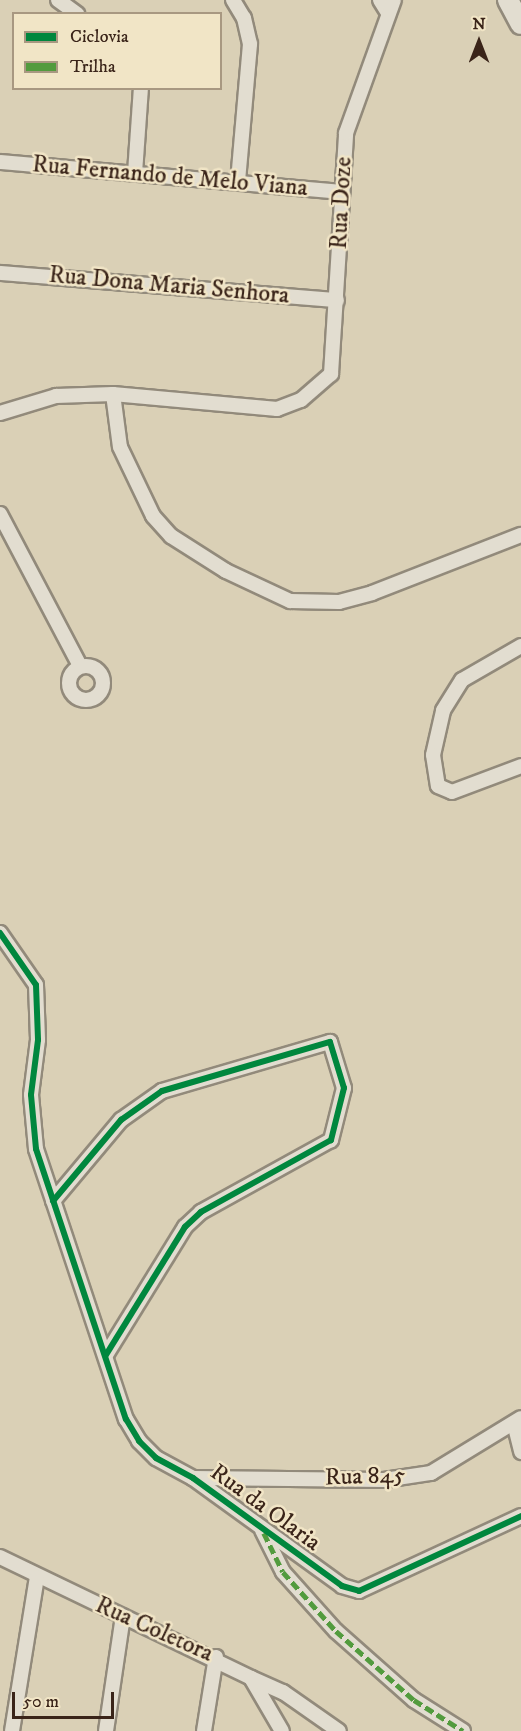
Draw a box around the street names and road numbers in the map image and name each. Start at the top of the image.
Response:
street label: Rua Fernando de Melo Viana [31,151,309,203]
street label: Rua Doze [325,156,359,250]
street label: Rua Dona Maria Senhora [48,261,290,311]
street label: Rua da Olaria [204,1458,326,1558]
street label: Rua 845 [324,1461,406,1493]
street label: Rua Coletora [91,1591,217,1669]

